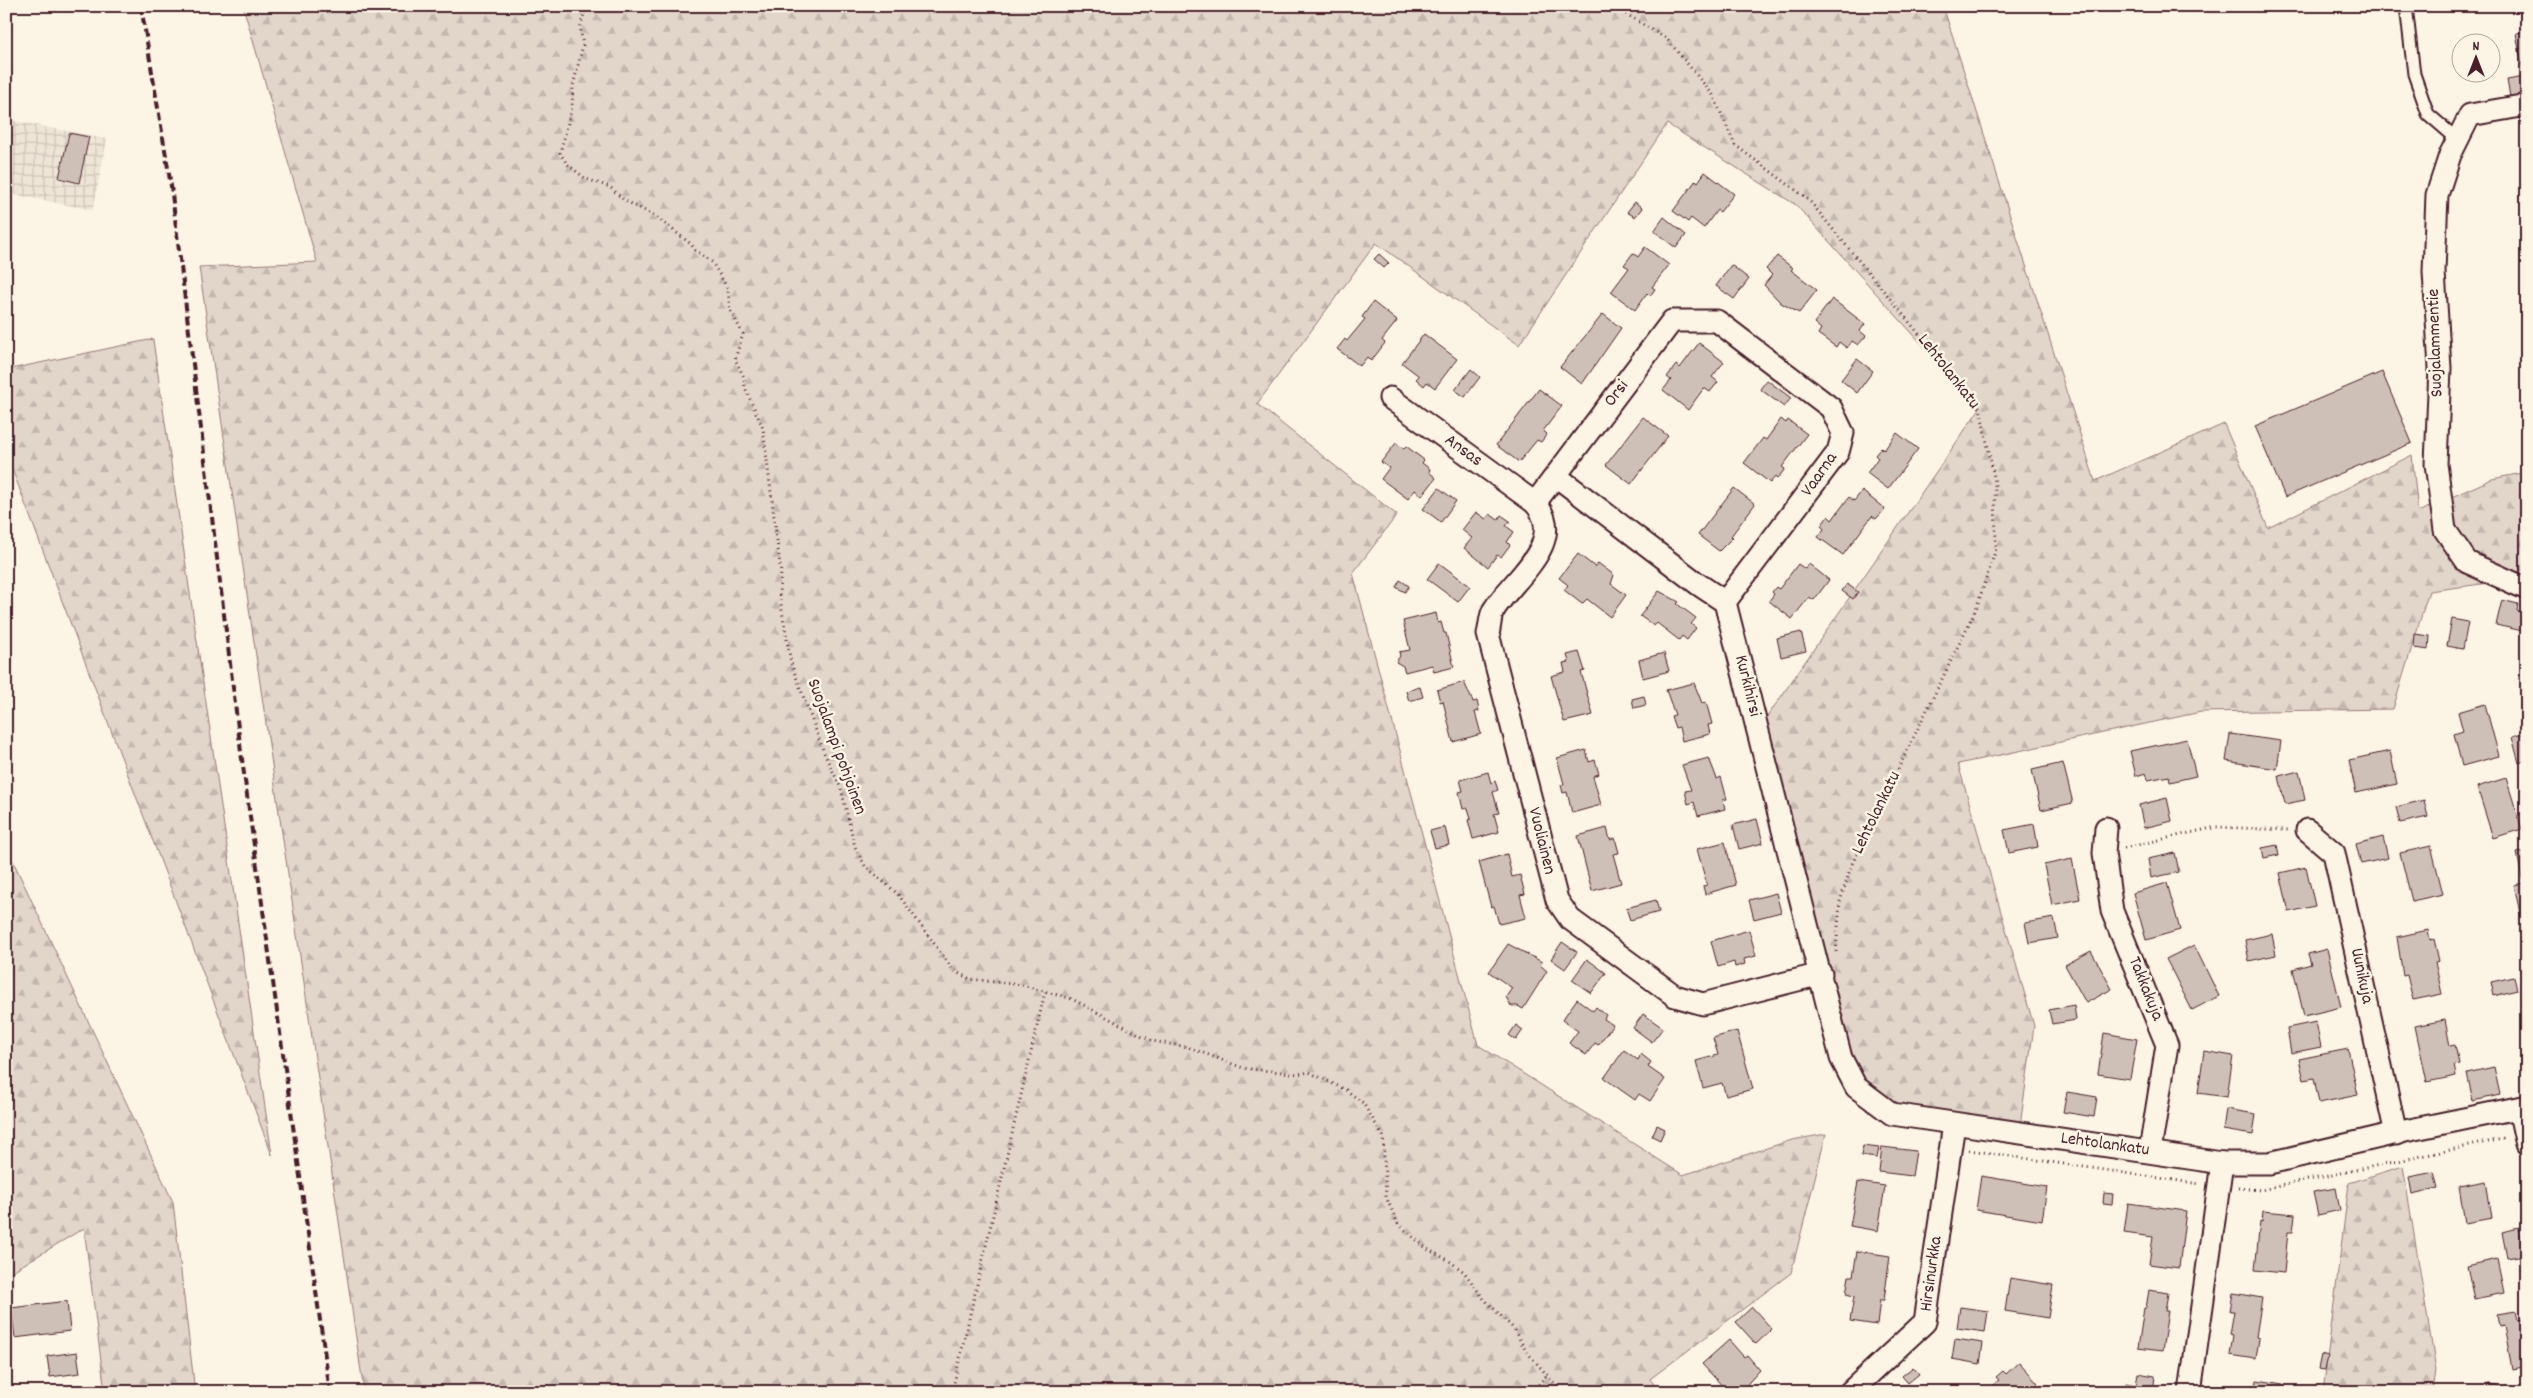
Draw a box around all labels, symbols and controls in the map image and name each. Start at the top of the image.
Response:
north arrow [2450,32,2500,82]
text: N [2473,37,2480,57]
street label: Suojalammentie [2422,288,2450,398]
street label: Lehtolankatu [1911,329,1985,415]
street label: Orsi [1599,375,1635,413]
street label: Ansas [1439,429,1487,473]
street label: Vaarna [1796,447,1845,502]
street label: Kurkihirsi [1727,653,1767,719]
street label: Suojalampi pohjoinen [800,676,872,818]
street label: Lehtolankatu [1846,767,1908,859]
street label: Vuoliainen [1521,805,1561,877]
street label: Uunikuja [2343,946,2379,1007]
street label: Takkakuja [2121,953,2169,1025]
street label: Lehtolankatu [2059,1126,2151,1164]
street label: Hirsinurkka [1914,1234,1950,1313]

